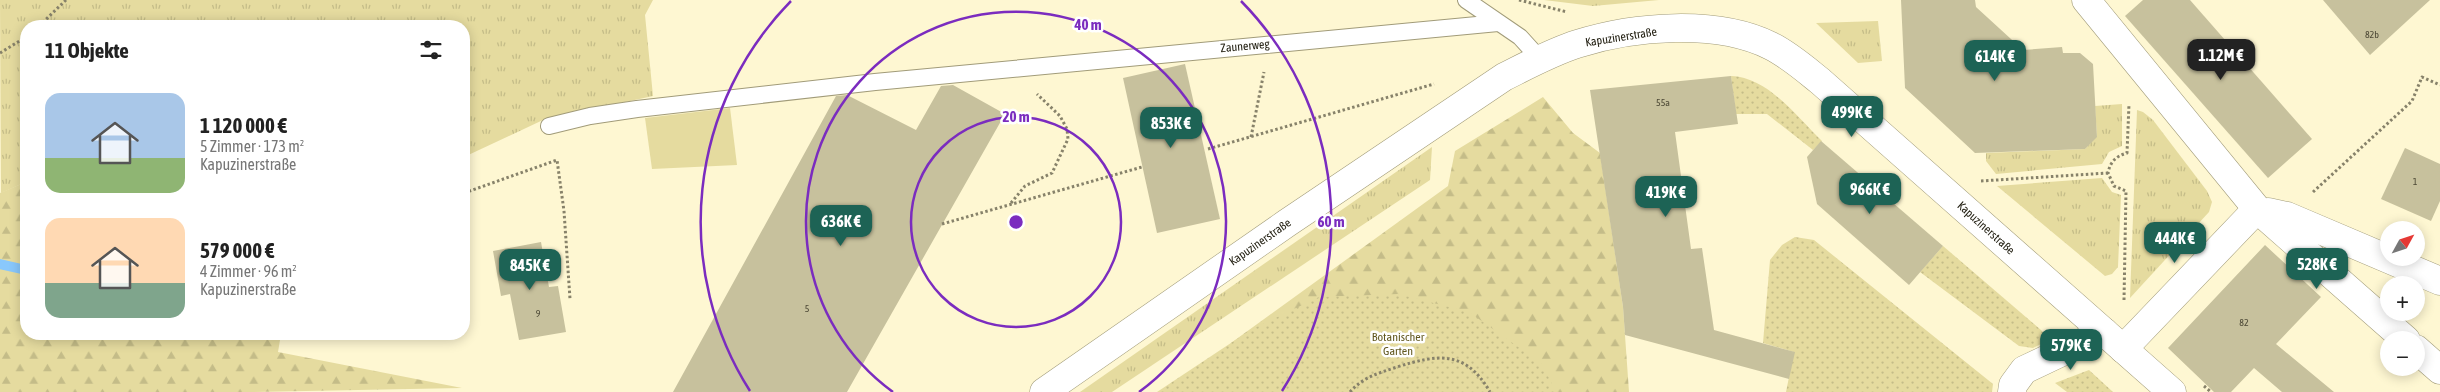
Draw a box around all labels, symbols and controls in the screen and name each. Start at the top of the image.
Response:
text: 40 m [1074,16,1102,33]
street label: Kapuzinerstraße [1584,24,1658,50]
house number: 82b [2365,29,2379,40]
icon: filters [417,36,445,64]
street label: Zaunerweg [1220,37,1271,55]
text: 11 Objekte [45,38,129,62]
pin: 1.12M € [2175,38,2267,81]
pin: 614K € [1954,39,2036,82]
text: 1.12M € [2198,46,2244,64]
text: 614K € [1975,47,2015,65]
pin: 499K € [1811,96,1893,138]
house number: 55a [1656,97,1670,108]
text: 499K € [1832,103,1872,121]
pin: 853K € [1130,106,1212,149]
text: 20 m [1003,108,1030,125]
icon: home [85,113,145,173]
text: 1 120 000 € [200,113,287,137]
text: 853K € [1151,114,1191,132]
text: 5 Zimmer · 173 m² [200,137,304,155]
text: Kapuzinerstraße [200,155,296,173]
pin: 966K € [1829,172,1911,215]
pin: 419K € [1625,176,1707,218]
house number: 1 [2413,176,2418,187]
text: 966K € [1850,180,1890,198]
text: 419K € [1646,183,1686,201]
street label: Kapuzinerstraße [1954,199,2018,257]
pin: 636K € [800,204,882,247]
text: 636K € [821,212,861,230]
centre of rings [1007,213,1025,231]
text: 60 m [1318,213,1345,230]
street label: Kapuzinerstraße [1226,216,1294,268]
north arrow [2380,221,2425,266]
map controls [2380,221,2425,376]
pin: 444K € [2134,222,2216,264]
text: 444K € [2155,229,2195,247]
icon: home [85,238,145,298]
text: 579 000 € [200,238,274,262]
pin: 845K € [489,248,571,291]
pin: 528K € [2276,248,2358,290]
text: 528K € [2297,255,2337,273]
text: 845K € [510,256,550,274]
text: 4 Zimmer · 96 m² [200,262,297,280]
button: + [2380,276,2425,321]
text: Kapuzinerstraße [200,280,296,298]
house number: 5 [805,303,810,314]
house number: 9 [536,308,541,319]
house number: 82 [2239,317,2249,328]
pin: 579K € [2030,328,2112,371]
park label: Botanischer Garten [1372,330,1425,358]
button: − [2380,331,2425,376]
text: 579K € [2051,336,2091,354]

